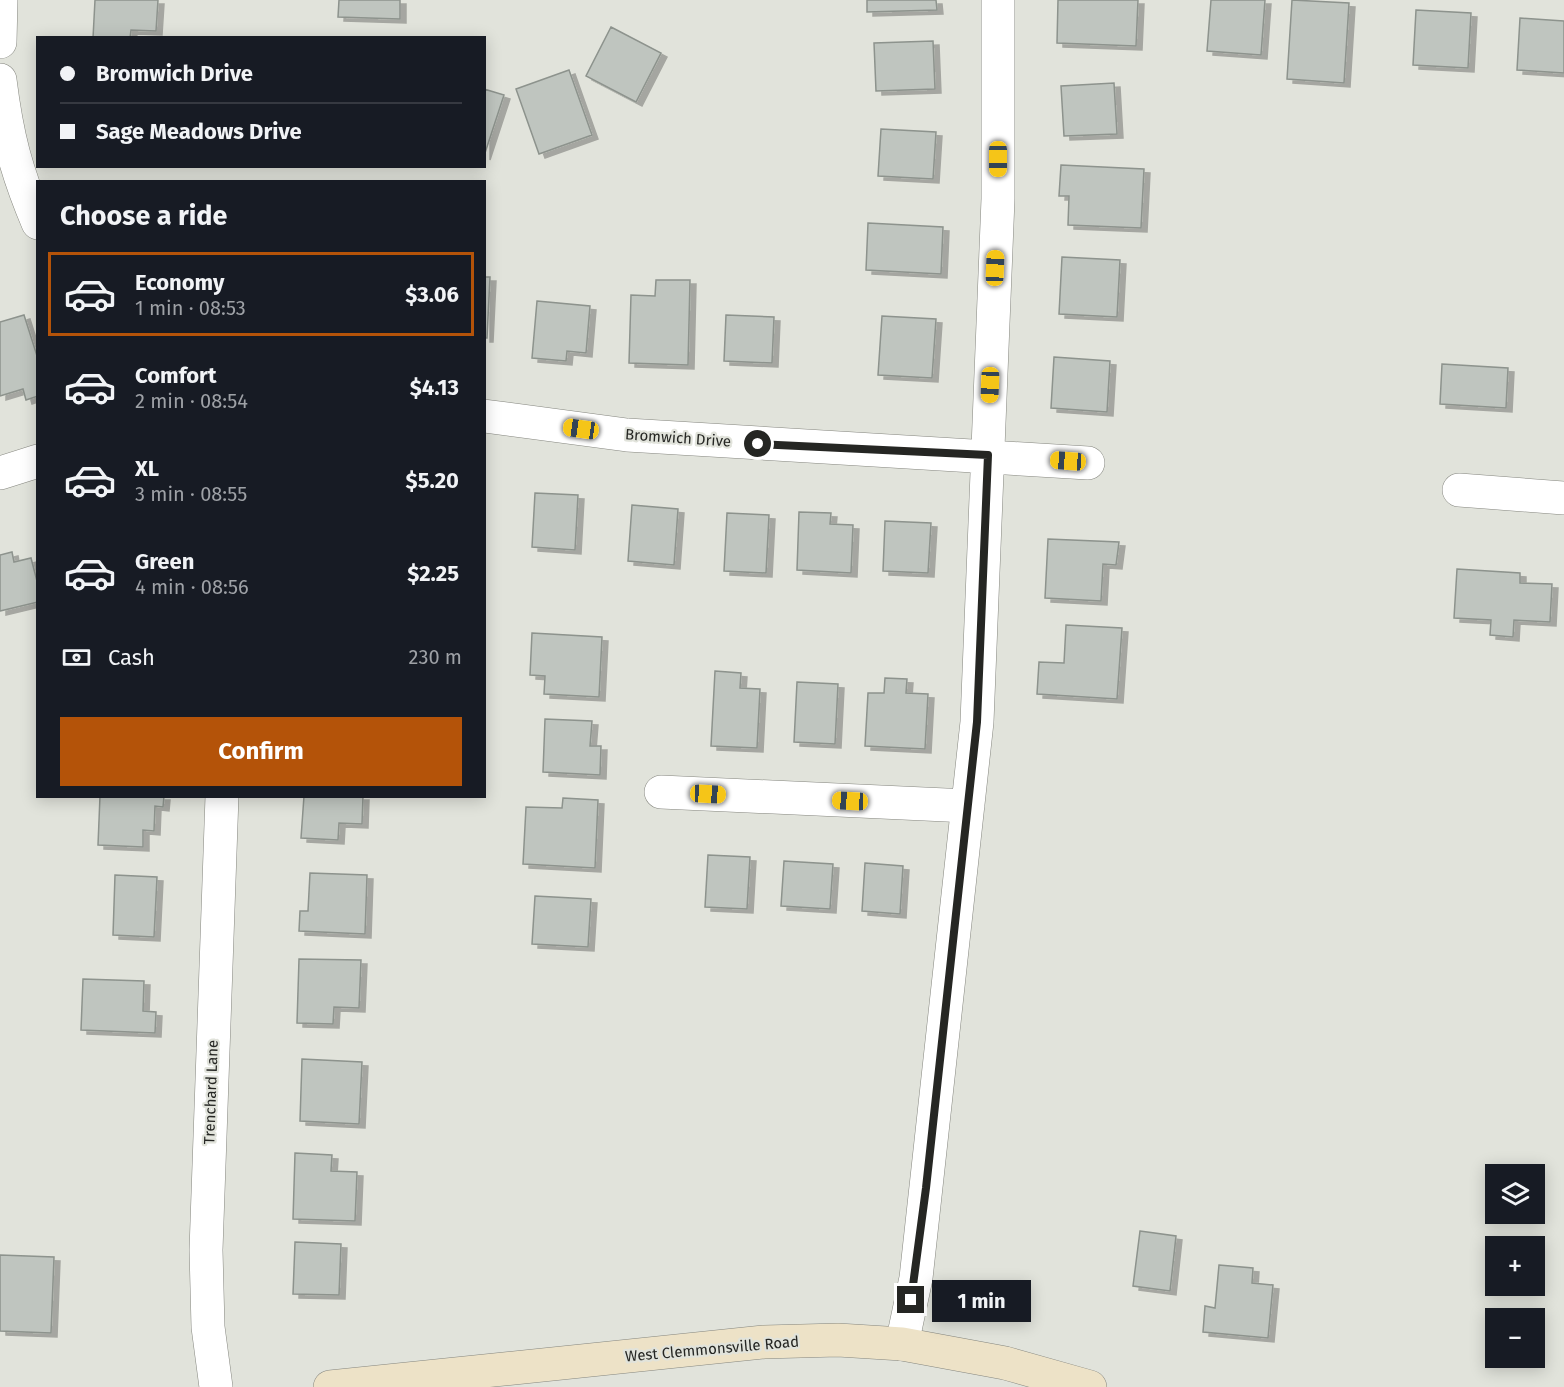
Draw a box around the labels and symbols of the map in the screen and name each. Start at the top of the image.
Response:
car [989,141,1007,177]
car [985,250,1005,286]
car [980,367,1000,403]
car [562,418,600,440]
street label: Bromwich Drive [624,425,732,451]
route start [744,430,771,457]
car [1049,451,1087,471]
car [690,784,726,804]
car [832,791,868,811]
street label: Trenchard Lane [200,1039,222,1145]
callout: 1 min [932,1279,1031,1321]
route end [897,1286,924,1313]
street label: West Clemmonsville Road [624,1332,800,1366]

